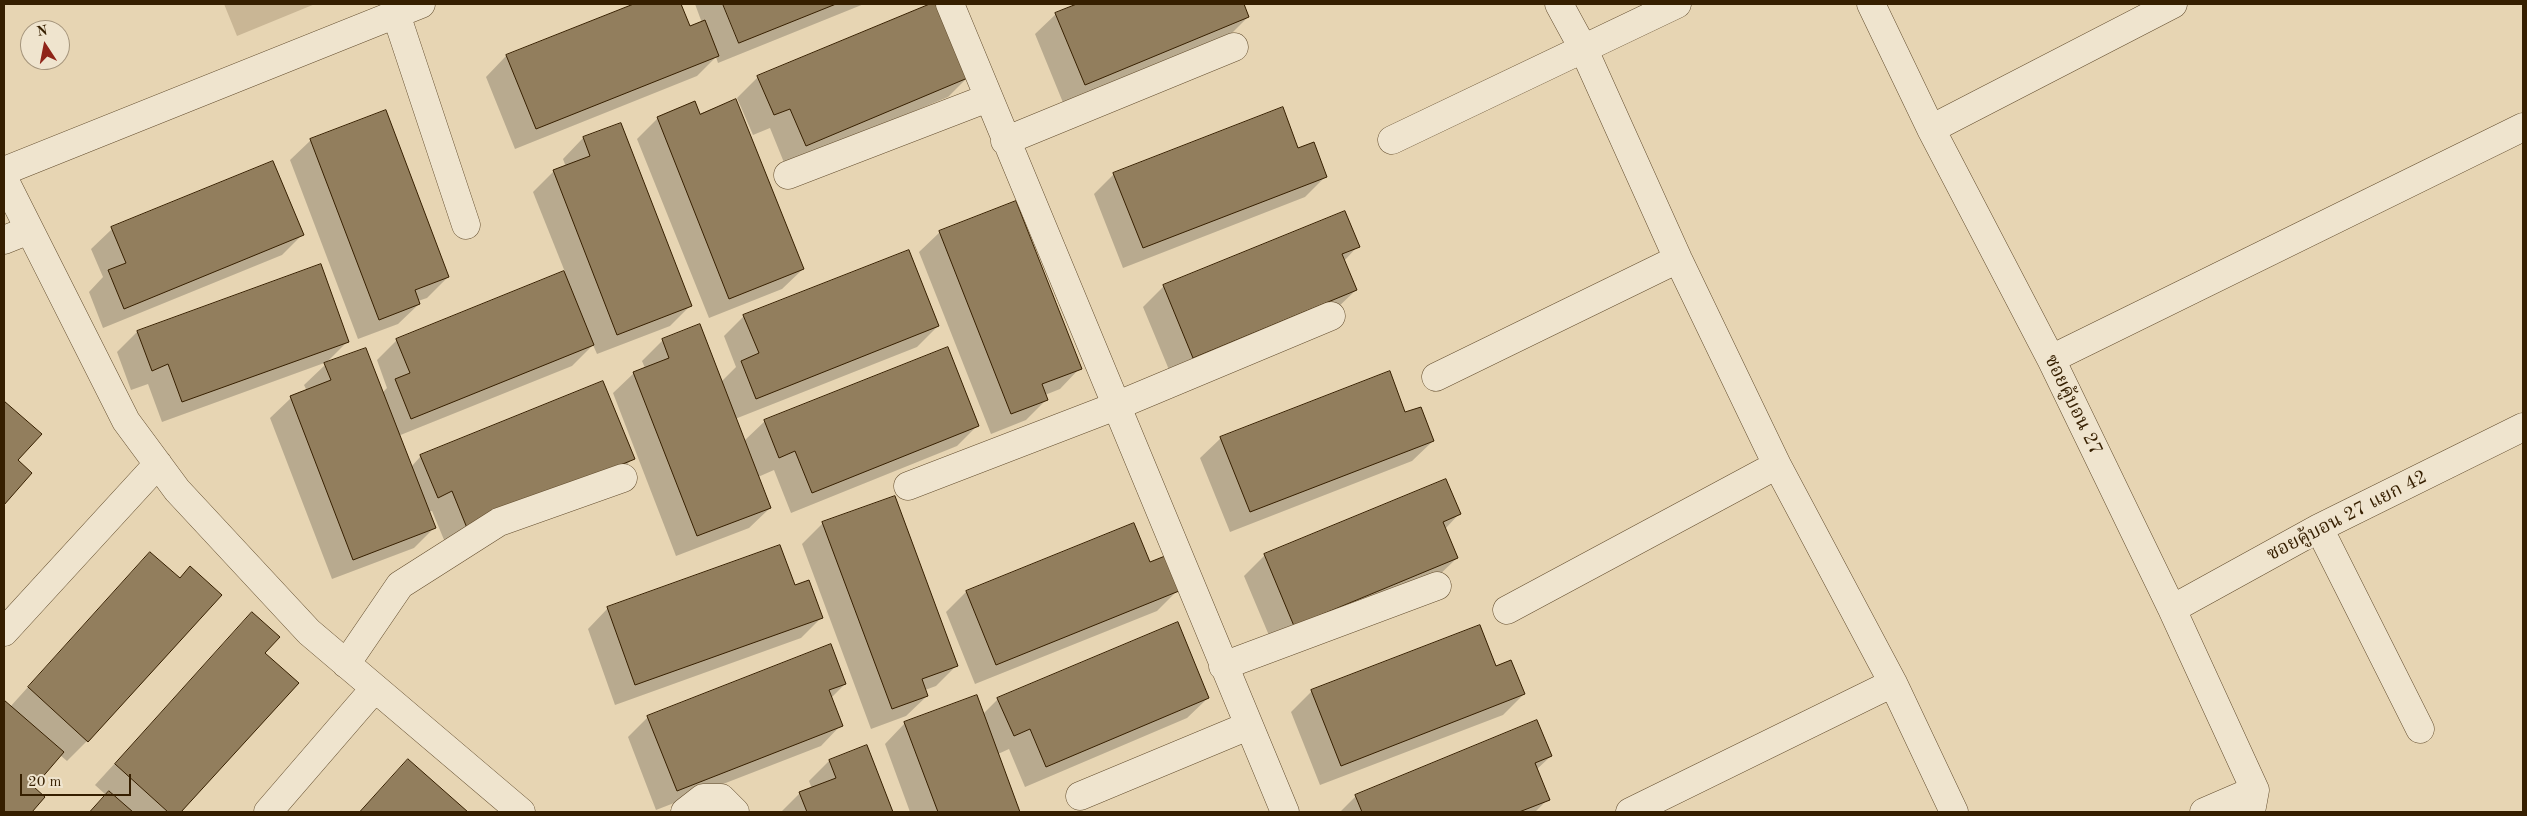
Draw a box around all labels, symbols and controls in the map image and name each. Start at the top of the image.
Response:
north arrow [20,20,70,70]
text: N [36,23,49,39]
street label: ซอยคู้บอน 27 [2039,351,2107,459]
street label: ซอยคู้บอน 27 แยก 42 [2263,466,2431,566]
scale bar [22,764,134,796]
text: 20 m [28,775,62,790]

